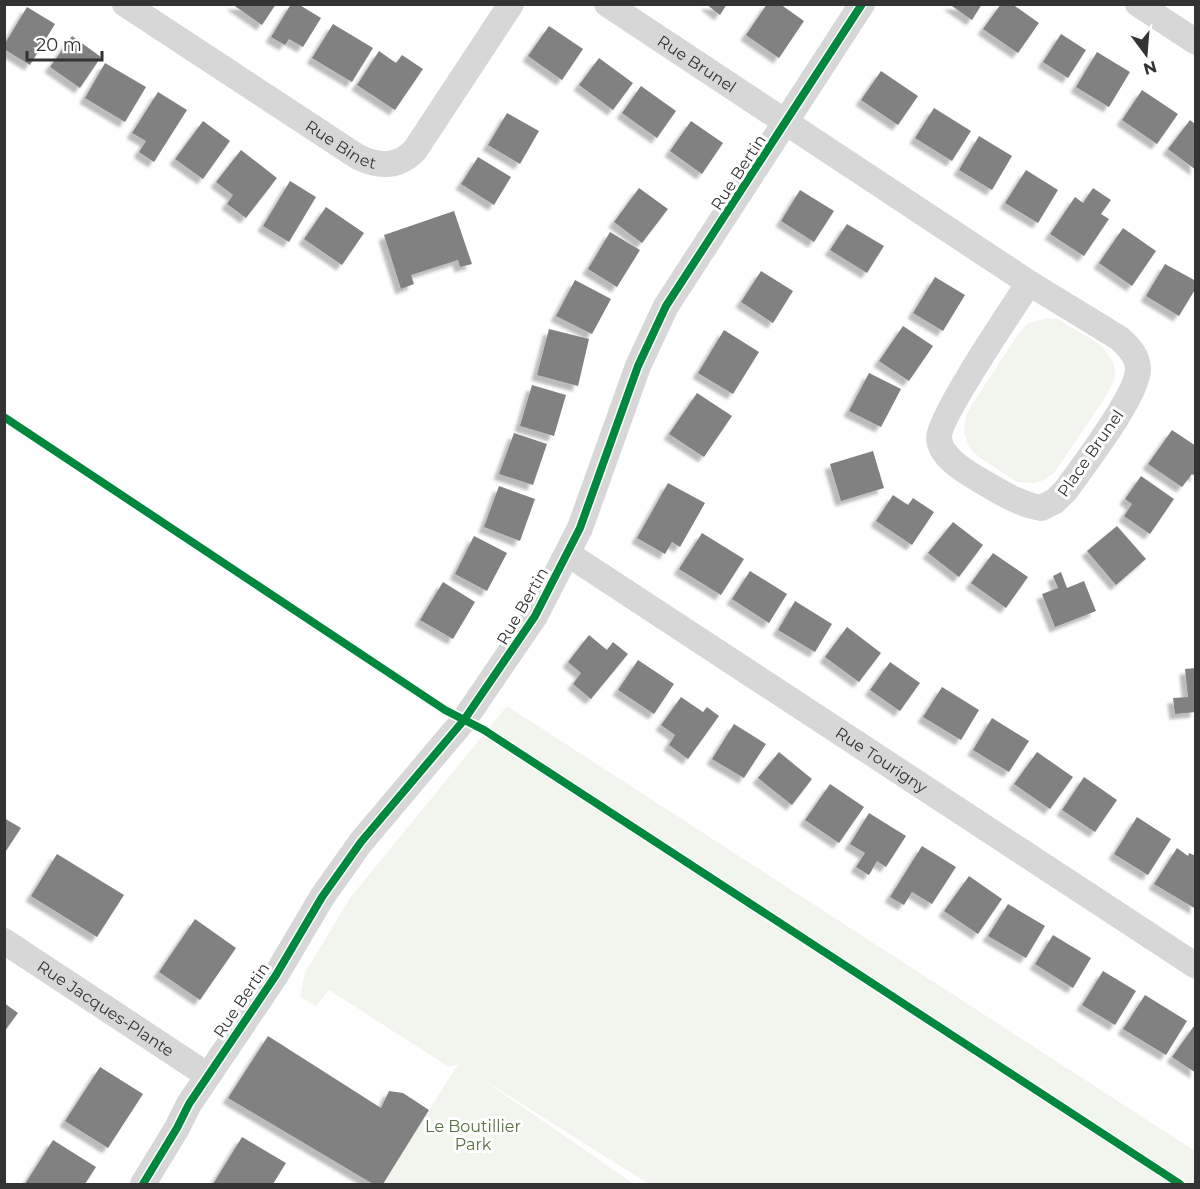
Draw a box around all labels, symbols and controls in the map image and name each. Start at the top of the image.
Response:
scale bar [27,24,102,62]
north arrow [1116,24,1176,84]
street label: Rue Brunel [654,31,740,97]
text: 20 m [36,34,82,56]
text: N [1141,57,1159,79]
street label: Rue Binet [302,116,379,173]
street label: Rue Bertin [707,131,770,214]
street label: Place Brunel [1053,406,1127,501]
street label: Rue Bertin [493,564,552,648]
street label: Rue Tourigny [832,723,931,797]
street label: Rue Jacques-Plante [34,957,177,1061]
street label: Rue Bertin [209,959,273,1041]
park label: Le Boutillier Park [425,1117,521,1154]

